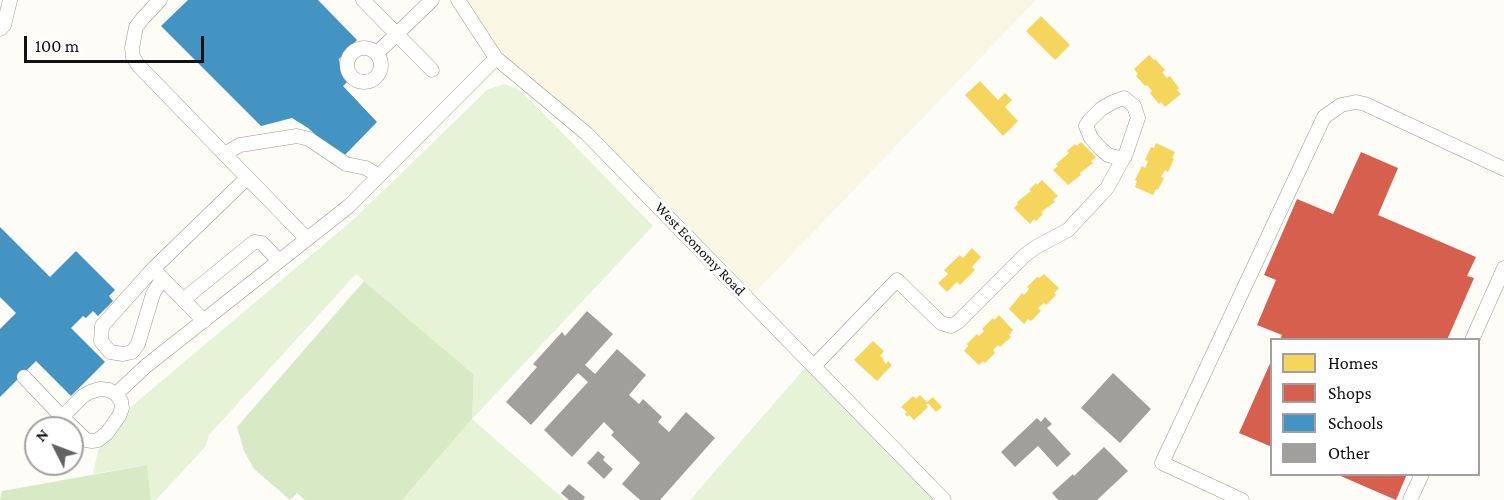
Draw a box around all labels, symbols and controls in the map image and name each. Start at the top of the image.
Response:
scale bar [27,24,207,62]
text: 100 m [35,36,79,56]
street label: West Economy Road [651,199,749,299]
legend [1270,338,1480,476]
text: Homes [1328,353,1378,373]
text: Shops [1328,383,1372,403]
text: Schools [1328,413,1383,433]
north arrow [24,416,84,476]
text: N [32,425,52,445]
text: Other [1328,443,1370,463]

